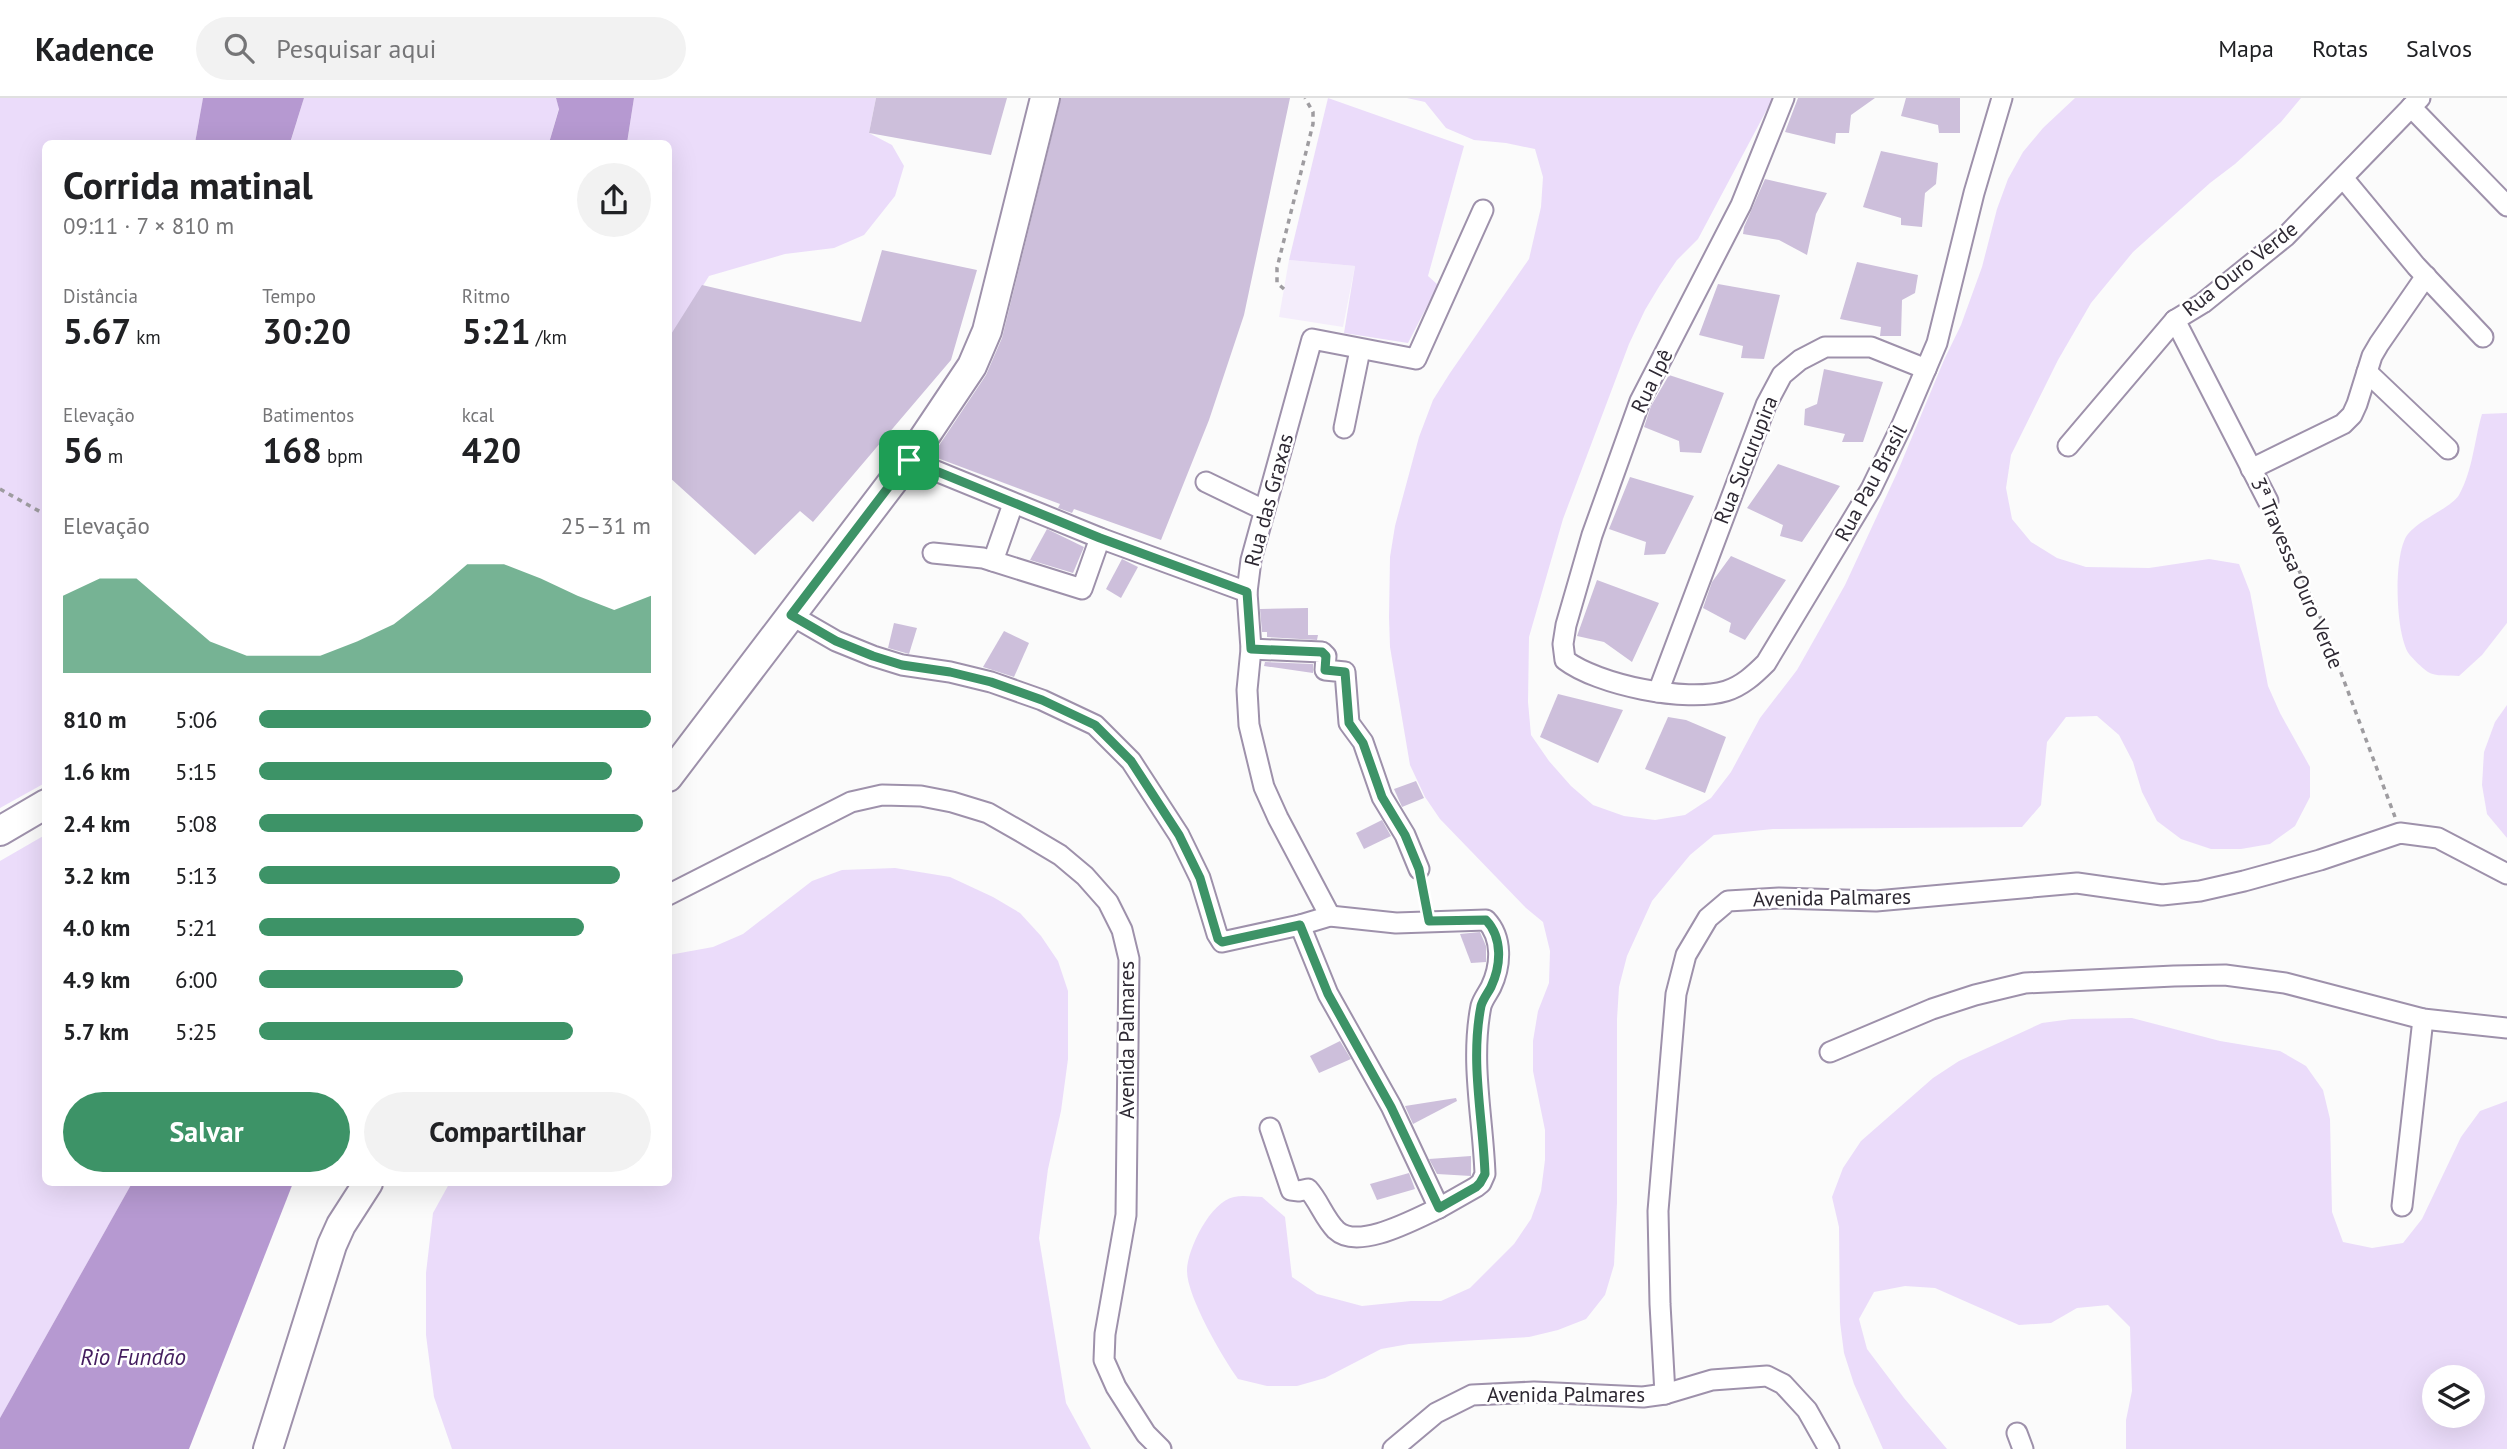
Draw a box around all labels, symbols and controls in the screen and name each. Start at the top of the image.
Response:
search box [196,17,686,80]
text: Kadence [35,27,154,70]
icon: search [220,29,258,67]
text: Pesquisar aqui [276,32,436,65]
text: Mapa [2218,33,2274,64]
text: Rotas [2312,33,2368,64]
text: Salvos [2406,33,2472,64]
text: Corrida matinal [63,160,313,209]
button: share [577,163,651,237]
text: 09:11 · 7 × 810 m [63,211,234,240]
street label: Rua Ouro Verde [2177,215,2303,322]
text: Distância [63,284,138,308]
text: Tempo [262,284,316,308]
text: Ritmo [462,284,510,308]
text: 5.67 [63,308,131,354]
text: 30:20 [262,308,351,354]
text: 5:21 [462,308,531,354]
text: km [131,325,161,349]
text: /km [531,325,567,349]
street label: Rua Ipê [1625,344,1679,417]
street label: Rua Sucurupira [1708,392,1784,528]
text: Elevação [63,403,135,427]
text: Batimentos [262,403,354,427]
text: kcal [462,403,494,427]
street label: Rua Pau Brasil [1828,420,1913,546]
text: 56 [63,427,103,473]
text: 168 [262,427,322,473]
text: 420 [462,427,521,473]
pin [879,430,939,490]
street label: Rua das Graxas [1238,431,1299,569]
icon: arrive [890,441,928,479]
text: m [103,444,123,468]
text: bpm [322,444,363,468]
street label: 3ª Travessa Ouro Verde [2245,473,2350,673]
text: Elevação [63,511,150,540]
text: 25–31 m [561,511,651,540]
text: 810 m [63,705,126,734]
text: 5:06 [175,705,218,734]
text: 1.6 km [63,757,130,786]
text: 5:15 [175,757,218,786]
text: 2.4 km [63,809,130,838]
text: 5:08 [175,809,218,838]
text: 3.2 km [63,861,130,890]
text: 5:13 [175,861,218,890]
street label: Avenida Palmares [1753,883,1911,912]
text: 4.0 km [63,913,130,942]
text: 5:21 [175,913,218,942]
street label: Avenida Palmares [1113,961,1140,1119]
text: 4.9 km [63,965,130,994]
text: 6:00 [175,965,218,994]
text: 5.7 km [63,1017,129,1046]
text: 5:25 [175,1017,218,1046]
button: Salvar [63,1092,350,1172]
button: Compartilhar [364,1092,651,1172]
water label: Rio Fundão [80,1342,186,1371]
map controls [2422,1365,2485,1428]
button: layers [2422,1365,2485,1428]
street label: Avenida Palmares [1487,1381,1645,1408]

